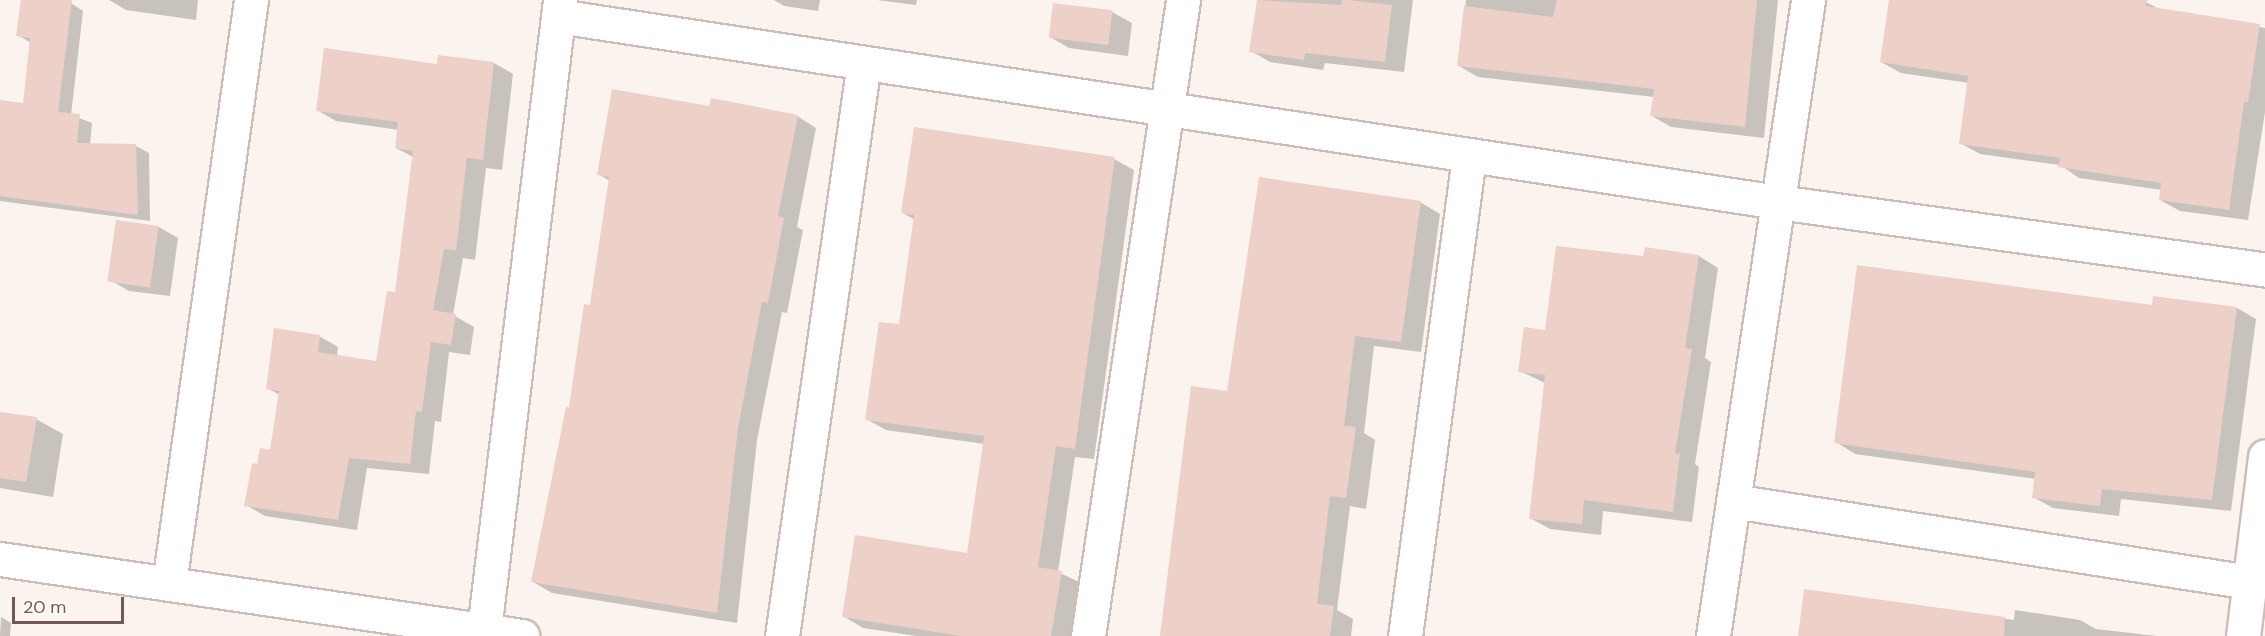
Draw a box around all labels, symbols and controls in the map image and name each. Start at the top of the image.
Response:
scale bar [15,585,128,623]
text: 20 m [23,595,66,619]

